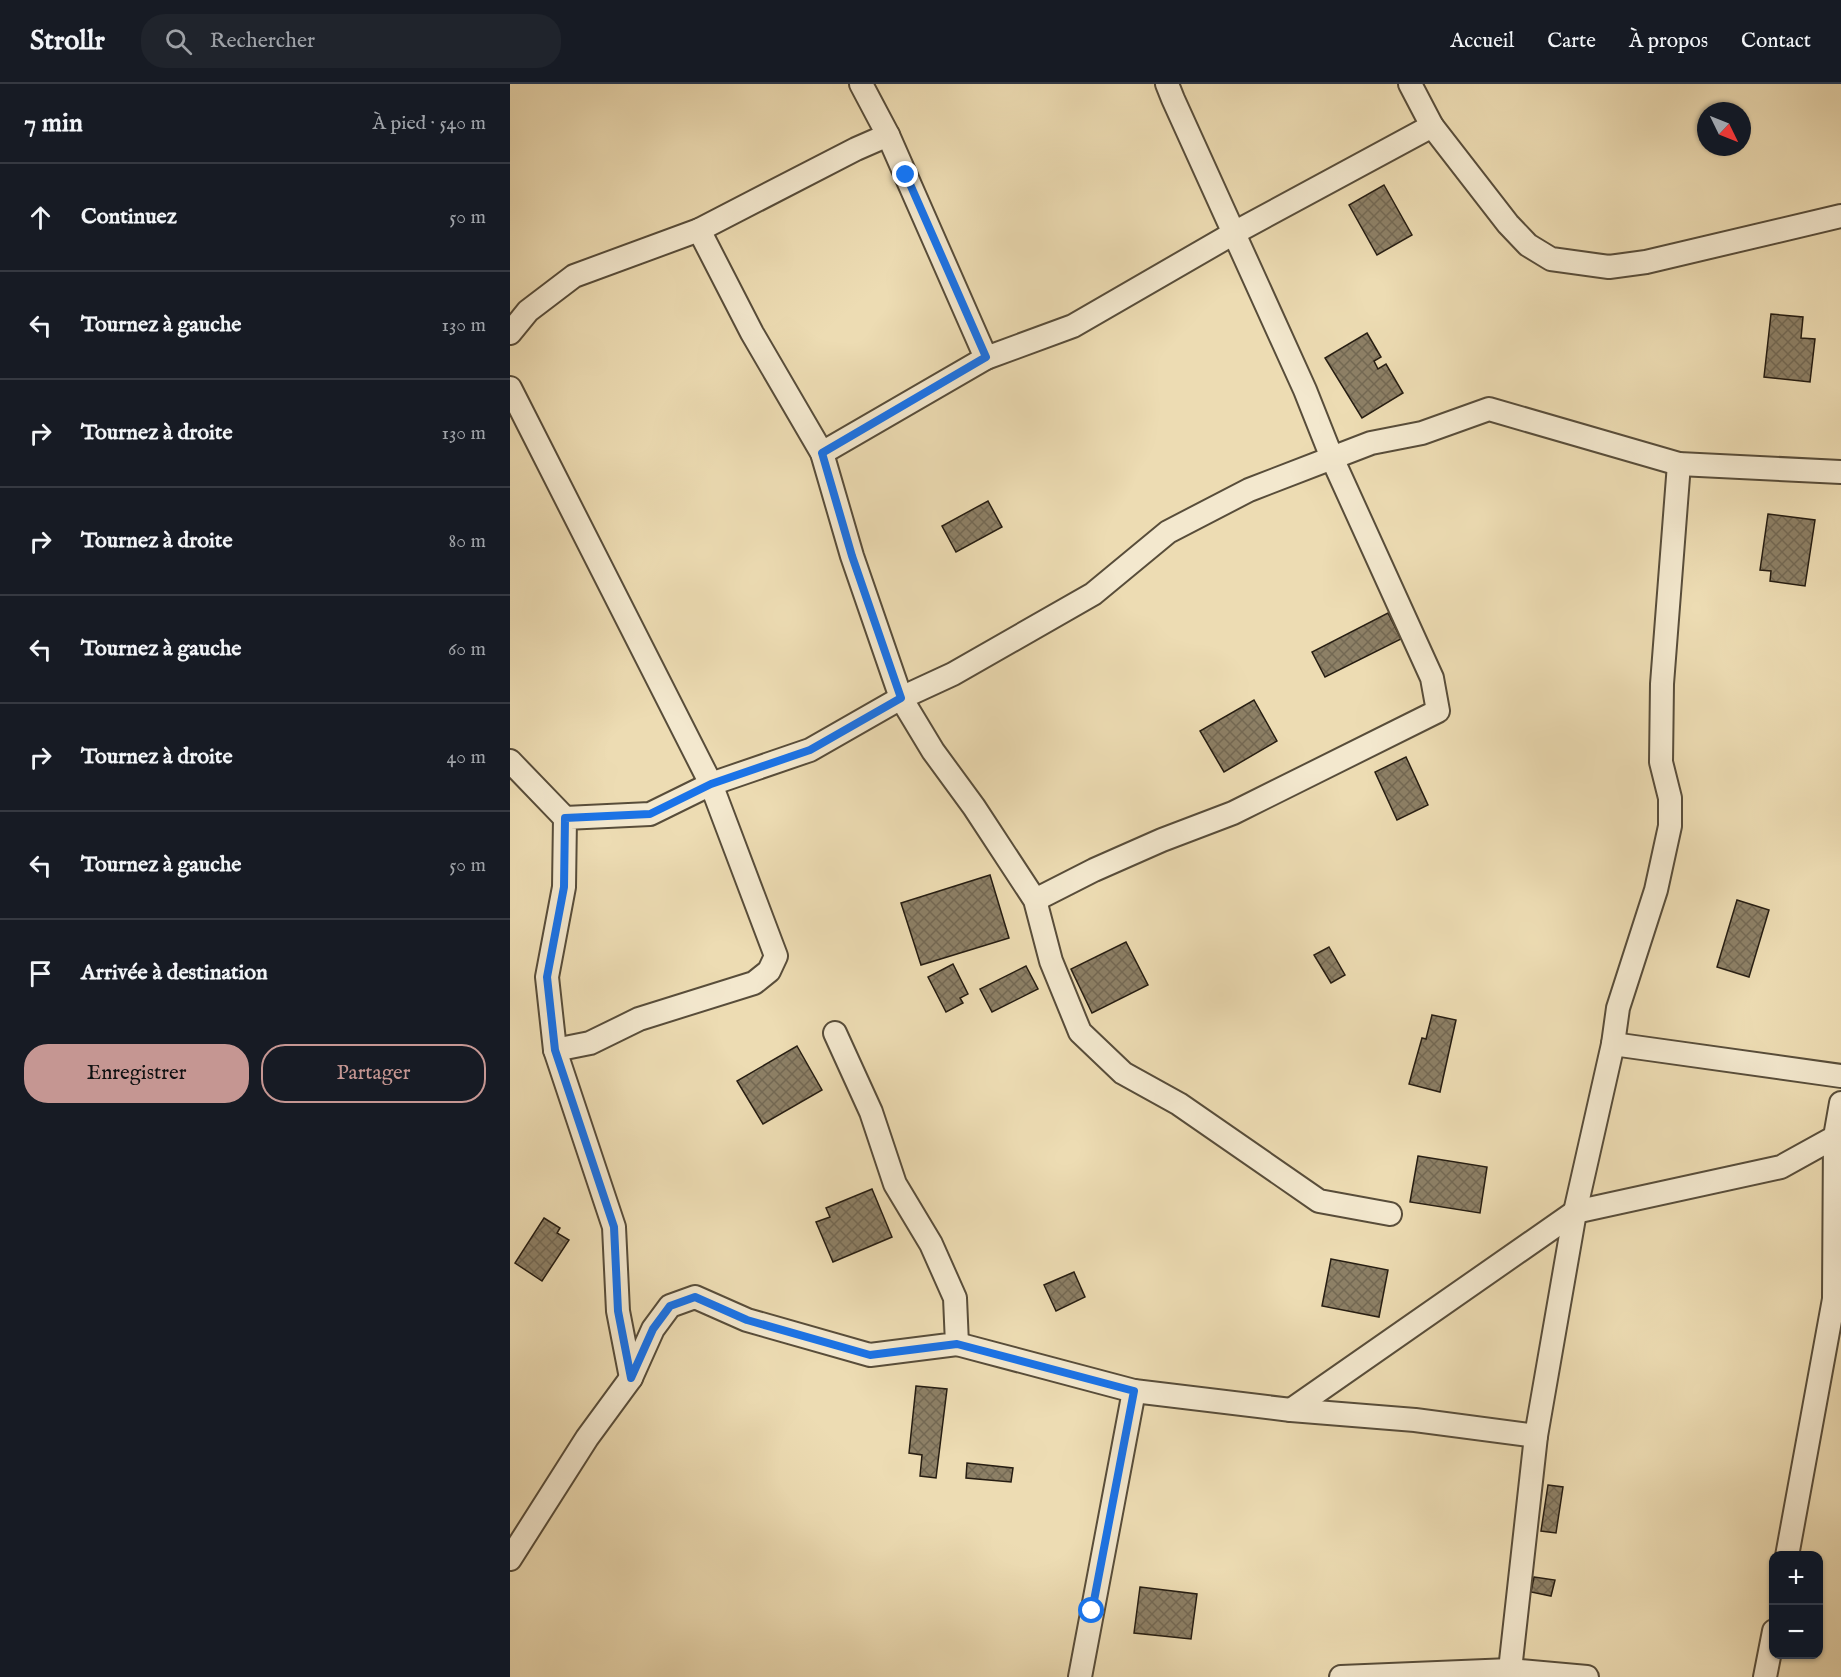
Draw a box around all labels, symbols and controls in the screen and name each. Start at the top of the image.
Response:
search box [141,14,561,68]
text: Strollr [30,24,105,59]
icon: search [162,25,195,58]
text: Rechercher [210,27,315,55]
text: Accueil [1450,28,1514,55]
text: Carte [1547,28,1596,55]
text: À propos [1629,28,1708,55]
text: Contact [1741,28,1811,55]
north arrow [1697,102,1751,156]
text: 7 min [24,107,83,140]
text: À pied · 540 m [373,111,486,136]
route end [892,161,918,187]
icon: ahead [24,201,57,234]
text: Continuez [81,203,177,231]
text: 50 m [449,205,486,230]
icon: left [24,309,57,342]
text: Tournez à gauche [81,311,241,339]
text: 130 m [441,313,486,338]
icon: right [24,417,57,450]
text: Tournez à droite [81,419,232,447]
text: 130 m [441,421,486,446]
icon: right [24,525,57,558]
text: Tournez à droite [81,527,232,555]
text: 80 m [449,529,486,554]
icon: left [24,633,57,666]
text: Tournez à gauche [81,635,241,663]
text: 60 m [448,637,486,662]
icon: right [24,741,57,774]
text: Tournez à droite [81,743,232,771]
text: 40 m [447,745,486,770]
icon: left [24,849,57,882]
text: Tournez à gauche [81,851,241,879]
text: 50 m [449,853,486,878]
icon: arrive [24,957,57,990]
text: Arrivée à destination [81,959,268,987]
button: Enregistrer [24,1044,249,1103]
button: Partager [261,1044,486,1103]
map controls [1769,1551,1823,1659]
button: + [1769,1551,1823,1605]
route start [1078,1597,1104,1623]
button: − [1769,1605,1823,1659]

